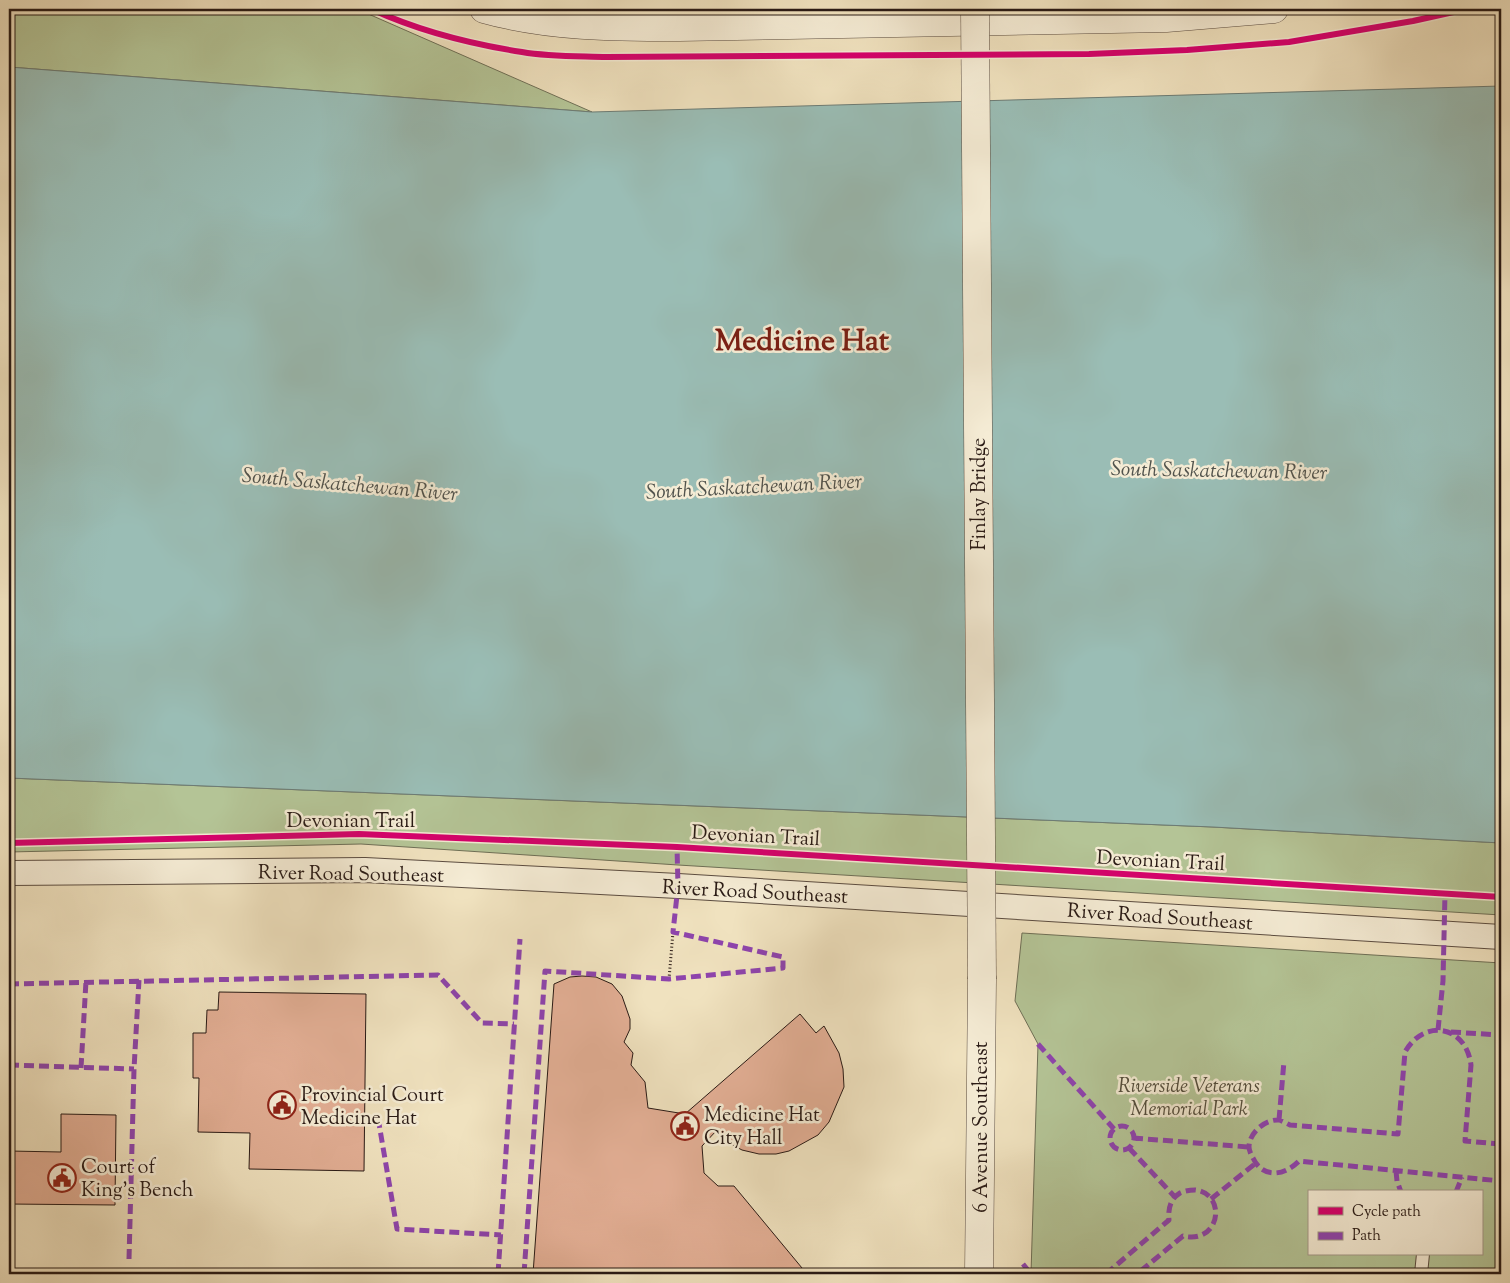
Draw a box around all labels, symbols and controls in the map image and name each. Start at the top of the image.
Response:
district label: Medicine Hat [715,321,890,364]
street label: Finlay Bridge [966,438,995,550]
water label: South Saskatchewan River [1111,455,1328,489]
water label: South Saskatchewan River [241,462,460,510]
water label: South Saskatchewan River [645,467,864,509]
street label: Devonian Trail [287,808,416,837]
street label: Devonian Trail [691,820,821,855]
street label: Devonian Trail [1096,845,1226,880]
street label: River Road Southeast [258,859,444,892]
street label: River Road Southeast [661,874,849,913]
street label: River Road Southeast [1066,898,1254,939]
street label: 6 Avenue Southeast [968,1041,997,1213]
park label: Riverside Veterans Memorial Park [1118,1073,1260,1125]
place label: Provincial Court Medicine Hat [301,1082,444,1134]
public building icon: Provincial Court Medicine Hat [267,1090,297,1120]
place label: Medicine Hat City Hall [704,1102,820,1154]
public building icon: Medicine Hat City Hall [670,1111,700,1141]
place label: Court of King's Bench [81,1154,194,1206]
public building icon: Court of King's Bench [47,1163,77,1193]
legend [1308,1190,1482,1256]
text: Cycle path [1352,1202,1421,1223]
text: Path [1352,1226,1381,1247]

